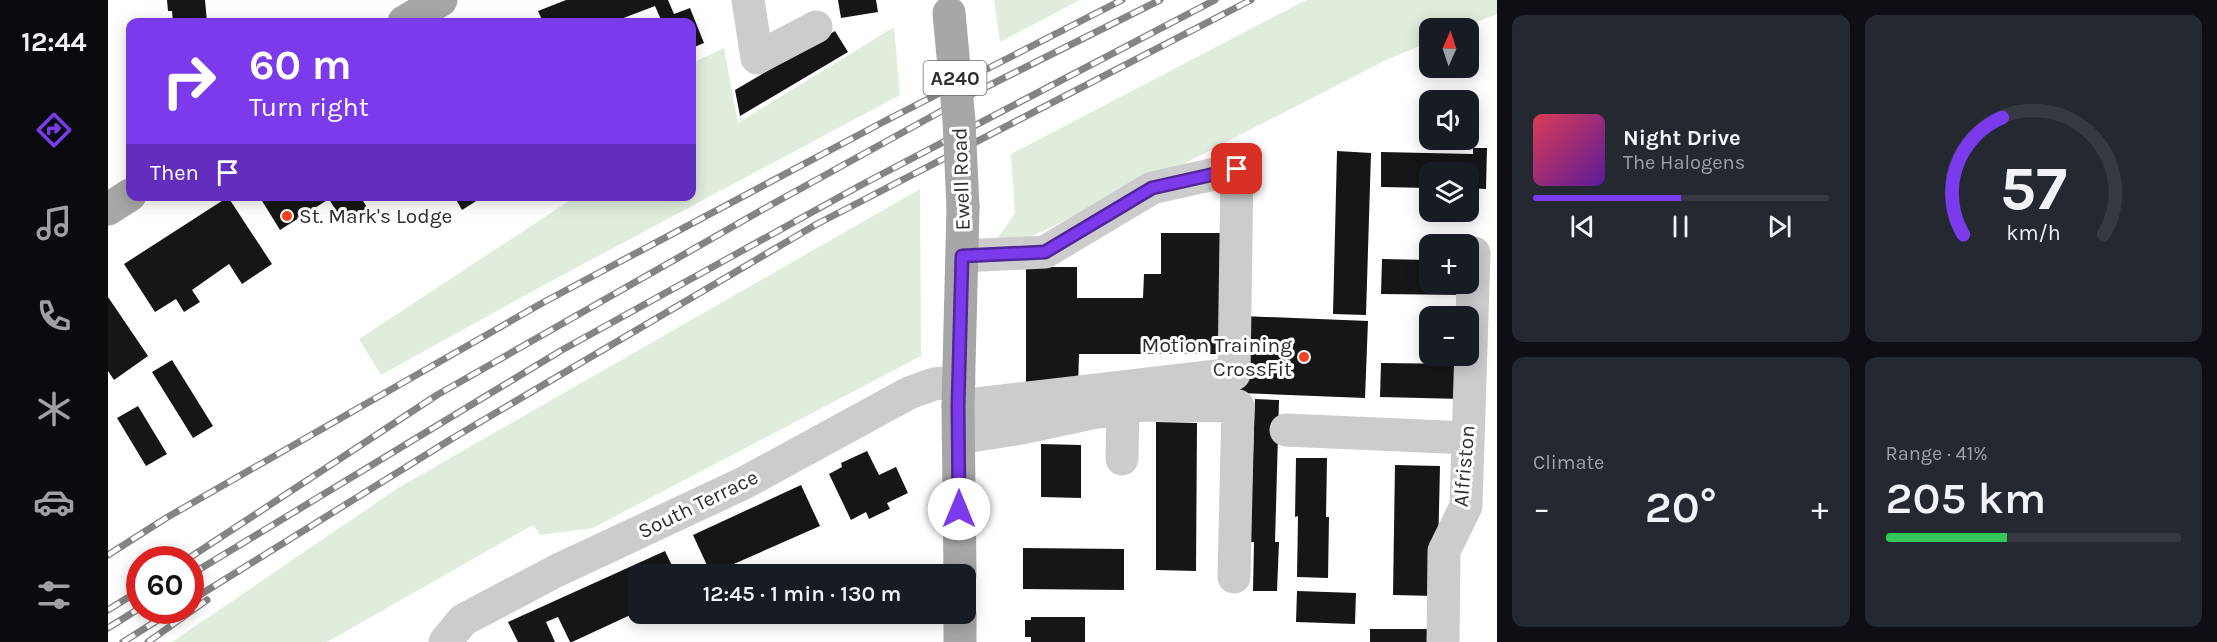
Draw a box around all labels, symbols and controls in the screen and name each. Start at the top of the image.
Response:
north arrow [1419,18,1479,78]
map controls [1419,18,1479,366]
text: 12:44 [21,26,87,58]
text: 60 m [249,40,352,90]
icon: right [150,42,228,120]
road number: A240 [924,61,986,95]
button: sound [1419,90,1479,150]
text: Turn right [249,91,369,123]
icon: directions [33,109,75,151]
text: Night Drive [1623,125,1741,151]
street label: Ewell Road [947,127,975,231]
pin [1211,143,1262,194]
text: The Halogens [1623,151,1745,174]
icon: arrive [1220,152,1253,185]
text: 57 [2000,153,2067,226]
icon: arrive [211,156,244,189]
text: Then [150,160,199,186]
button: layers [1419,162,1479,222]
icon: music [33,202,75,244]
place label: St. Mark's Lodge [299,204,452,228]
marker: St. Mark's Lodge [280,209,294,223]
icon: previous [1566,210,1599,243]
icon: pause [1664,210,1697,243]
icon: next [1763,210,1796,243]
text: km/h [2006,221,2060,246]
button: + [1419,234,1479,294]
icon: phone [33,295,75,337]
button: − [1419,306,1479,366]
place label: Motion Training CrossFit [1142,333,1292,381]
marker: Motion Training CrossFit [1297,350,1311,364]
icon: climate [33,388,75,430]
street label: Alfriston [1448,424,1480,508]
text: Range · 41% [1886,442,1988,465]
text: Climate [1533,451,1604,474]
street label: South Terrace [634,465,762,543]
text: 205 km [1886,472,2046,524]
position arrow [927,477,991,541]
icon: car [33,481,75,523]
text: 20° [1645,481,1717,533]
text: − [1533,489,1550,527]
text: + [1811,489,1829,527]
speed limit sign: 60 [126,546,204,624]
icon: filters [33,574,75,616]
text: 12:45 · 1 min · 130 m [703,581,901,607]

